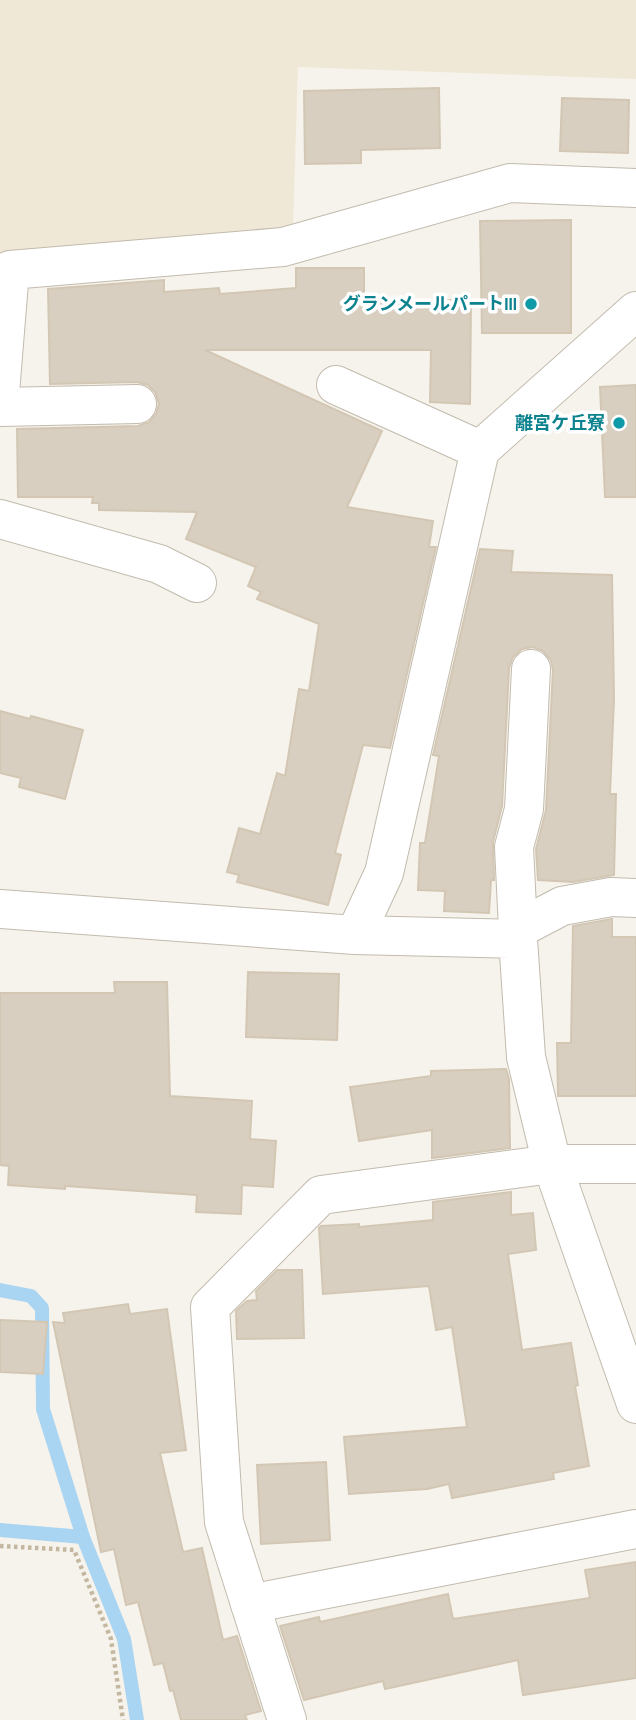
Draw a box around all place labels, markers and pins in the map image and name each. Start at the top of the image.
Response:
place label: グランメールパートIII [343,292,517,315]
marker: グランメールパートIII [523,296,539,312]
place label: 離宮ケ丘寮 [515,411,605,434]
marker: 離宮ケ丘寮 [611,415,627,431]

